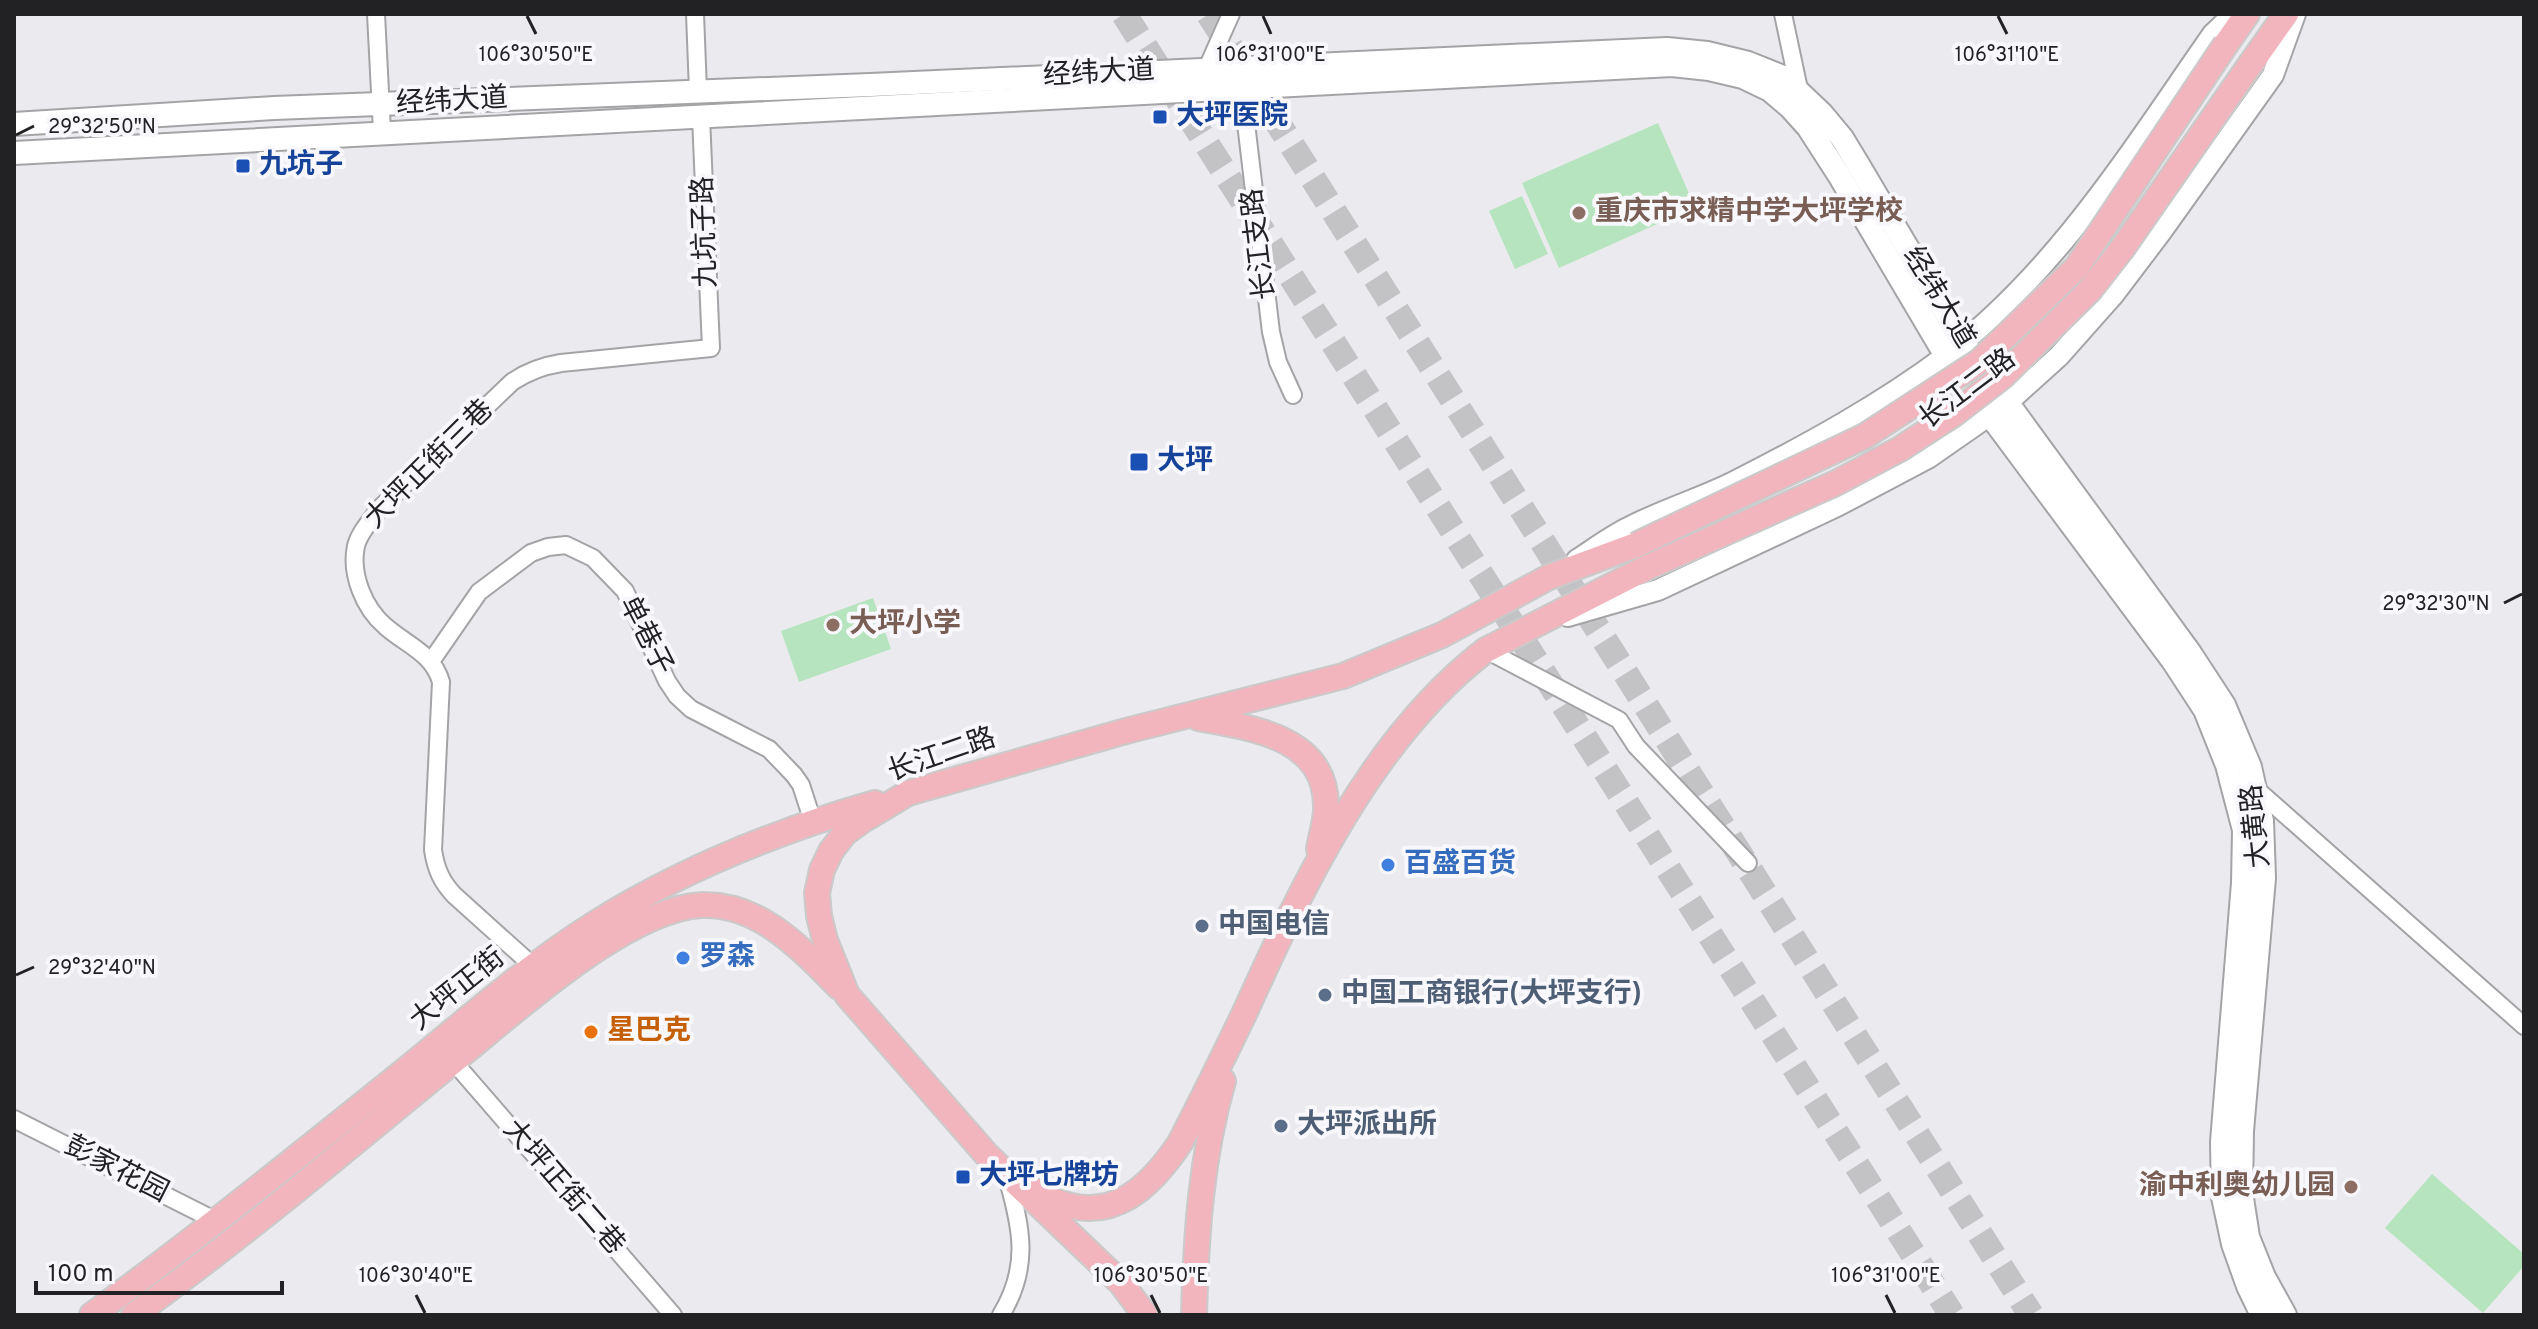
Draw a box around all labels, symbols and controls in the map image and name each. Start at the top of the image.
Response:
text: 106°30'50"E [479,43,593,69]
text: 106°31'00"E [1216,43,1326,69]
text: 106°31'10"E [1955,43,2059,69]
street label: 经纬大道 [1042,53,1156,95]
street label: 经纬大道 [395,81,509,123]
place label: 大坪医院 [1176,99,1288,135]
marker: 大坪医院 [1151,108,1169,126]
text: 29°32'50"N [48,115,156,141]
place label: 九坑子 [259,148,343,184]
marker: 九坑子 [234,157,252,175]
street label: 九坑子路 [686,175,726,289]
street label: 长江支路 [1235,186,1285,302]
place label: 重庆市求精中学大坪学校 [1595,195,1903,231]
marker: 重庆市求精中学大坪学校 [1570,204,1588,222]
street label: 经纬大道 [1894,241,1982,355]
street label: 长江二路 [1912,342,2024,438]
street label: 大坪正街三巷 [358,393,502,537]
place label: 大坪 [1157,444,1213,480]
marker: 大坪 [1128,451,1150,473]
street label: 单巷子 [610,590,680,682]
text: 29°32'30"N [2382,592,2490,618]
place label: 大坪小学 [849,607,961,643]
marker: 大坪小学 [824,616,842,634]
street label: 长江二路 [883,721,1001,791]
street label: 大黄路 [2235,782,2279,870]
place label: 百盛百货 [1404,847,1516,883]
marker: 百盛百货 [1379,856,1397,874]
place label: 中国电信 [1218,908,1330,944]
marker: 中国电信 [1193,917,1211,935]
place label: 罗森 [699,940,755,976]
street label: 大坪正街 [403,941,513,1039]
marker: 罗森 [674,949,692,967]
text: 29°32'40"N [48,956,156,982]
place label: 中国工商银行(大坪支行) [1341,977,1642,1013]
marker: 中国工商银行(大坪支行) [1316,986,1334,1004]
place label: 星巴克 [607,1014,691,1050]
marker: 星巴克 [582,1023,600,1041]
place label: 大坪派出所 [1297,1108,1437,1144]
street label: 大坪正街二巷 [494,1113,632,1263]
marker: 大坪派出所 [1272,1117,1290,1135]
street label: 彭家花园 [58,1129,174,1211]
place label: 大坪七牌坊 [979,1159,1119,1195]
marker: 大坪七牌坊 [954,1168,972,1186]
place label: 渝中利奥幼儿园 [2139,1169,2335,1205]
marker: 渝中利奥幼儿园 [2342,1178,2360,1196]
scale bar [36,1245,282,1295]
text: 100 m [48,1260,114,1290]
text: 106°30'40"E [359,1264,473,1290]
text: 106°30'50"E [1094,1264,1208,1290]
text: 106°31'00"E [1831,1264,1941,1290]

